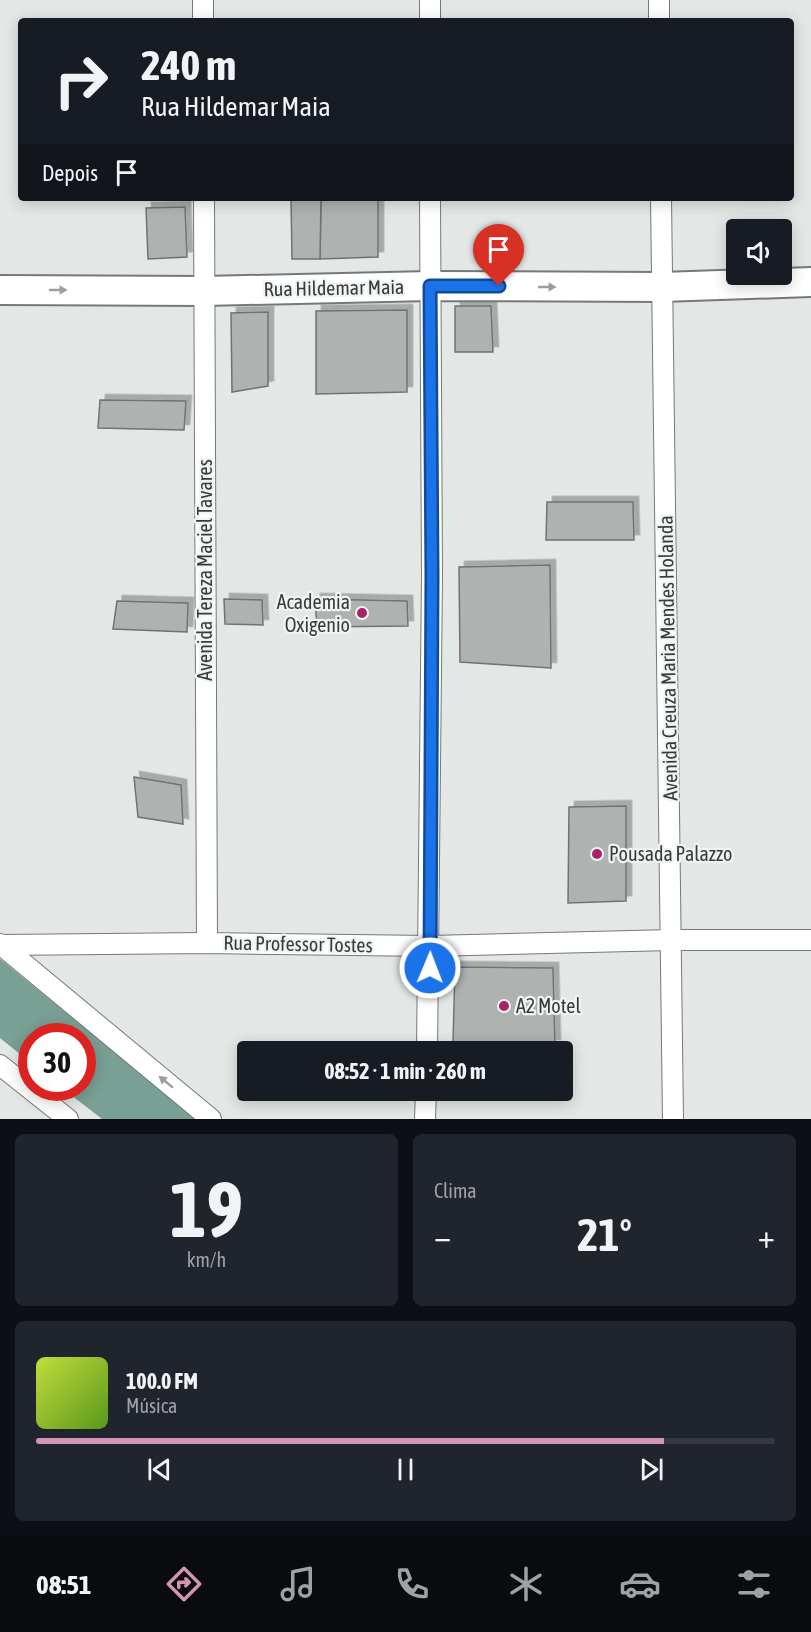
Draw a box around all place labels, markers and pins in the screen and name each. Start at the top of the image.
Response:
pin [473,224,524,286]
place label: Academia Oxigenio [277,590,350,636]
marker: Academia Oxigenio [355,606,369,620]
place label: Pousada Palazzo [609,842,732,865]
marker: Pousada Palazzo [590,847,604,861]
place label: A2 Motel [516,994,581,1017]
marker: A2 Motel [497,999,511,1013]

